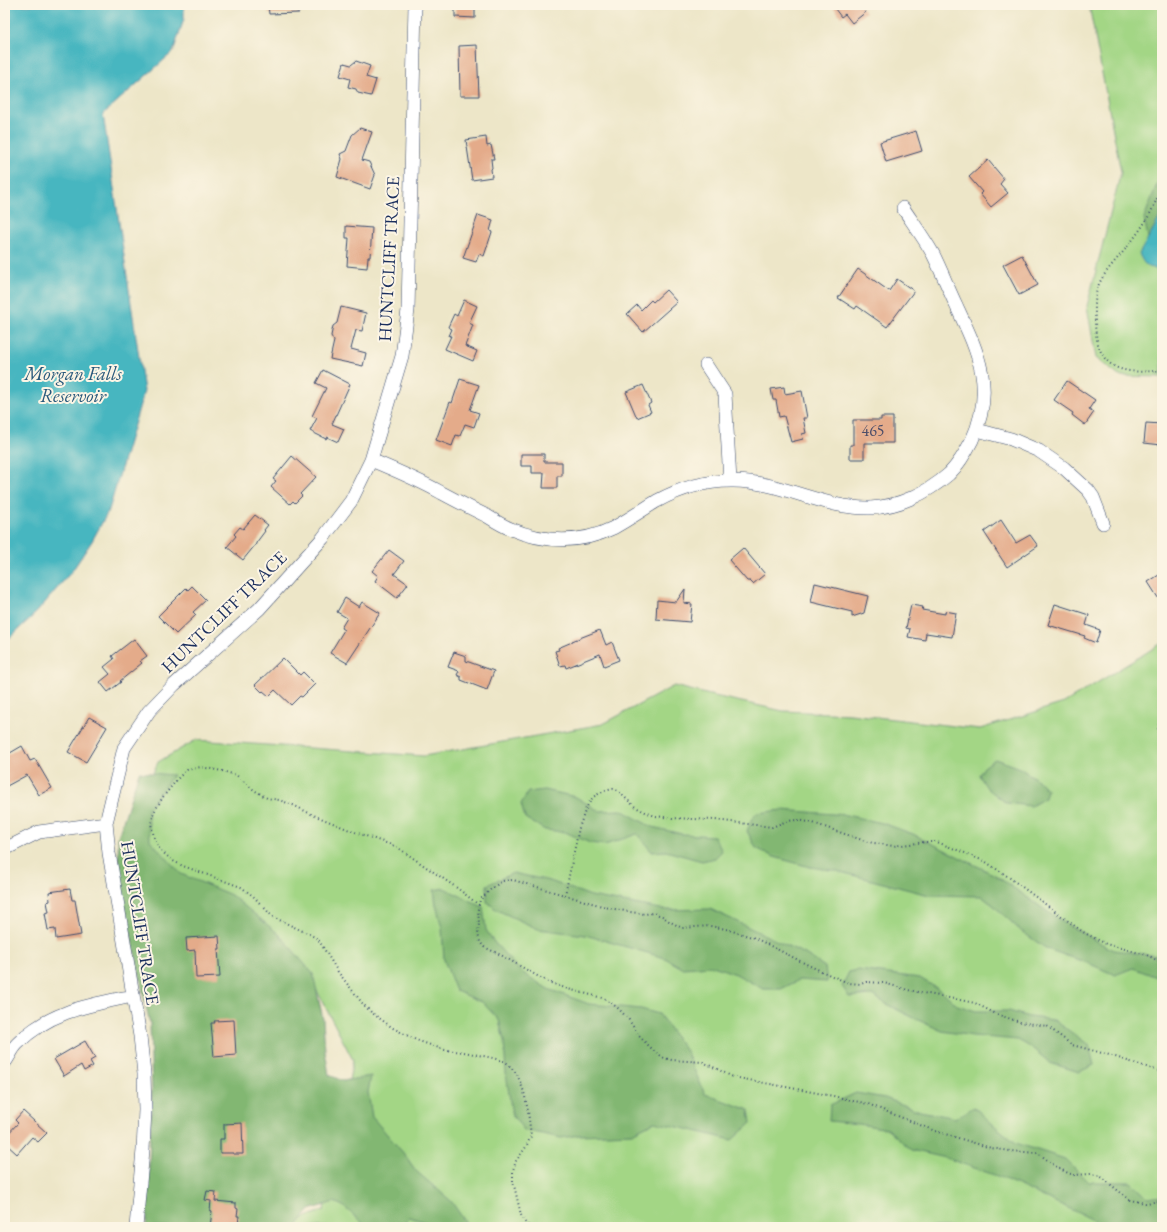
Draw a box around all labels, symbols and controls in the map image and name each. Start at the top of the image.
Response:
street label: HUNTCLIFF TRACE [373,176,404,342]
water label: Morgan Falls Reservoir [23,361,122,408]
house number: 465 [861,420,885,441]
street label: HUNTCLIFF TRACE [156,546,291,677]
street label: HUNTCLIFF TRACE [116,839,165,1007]

